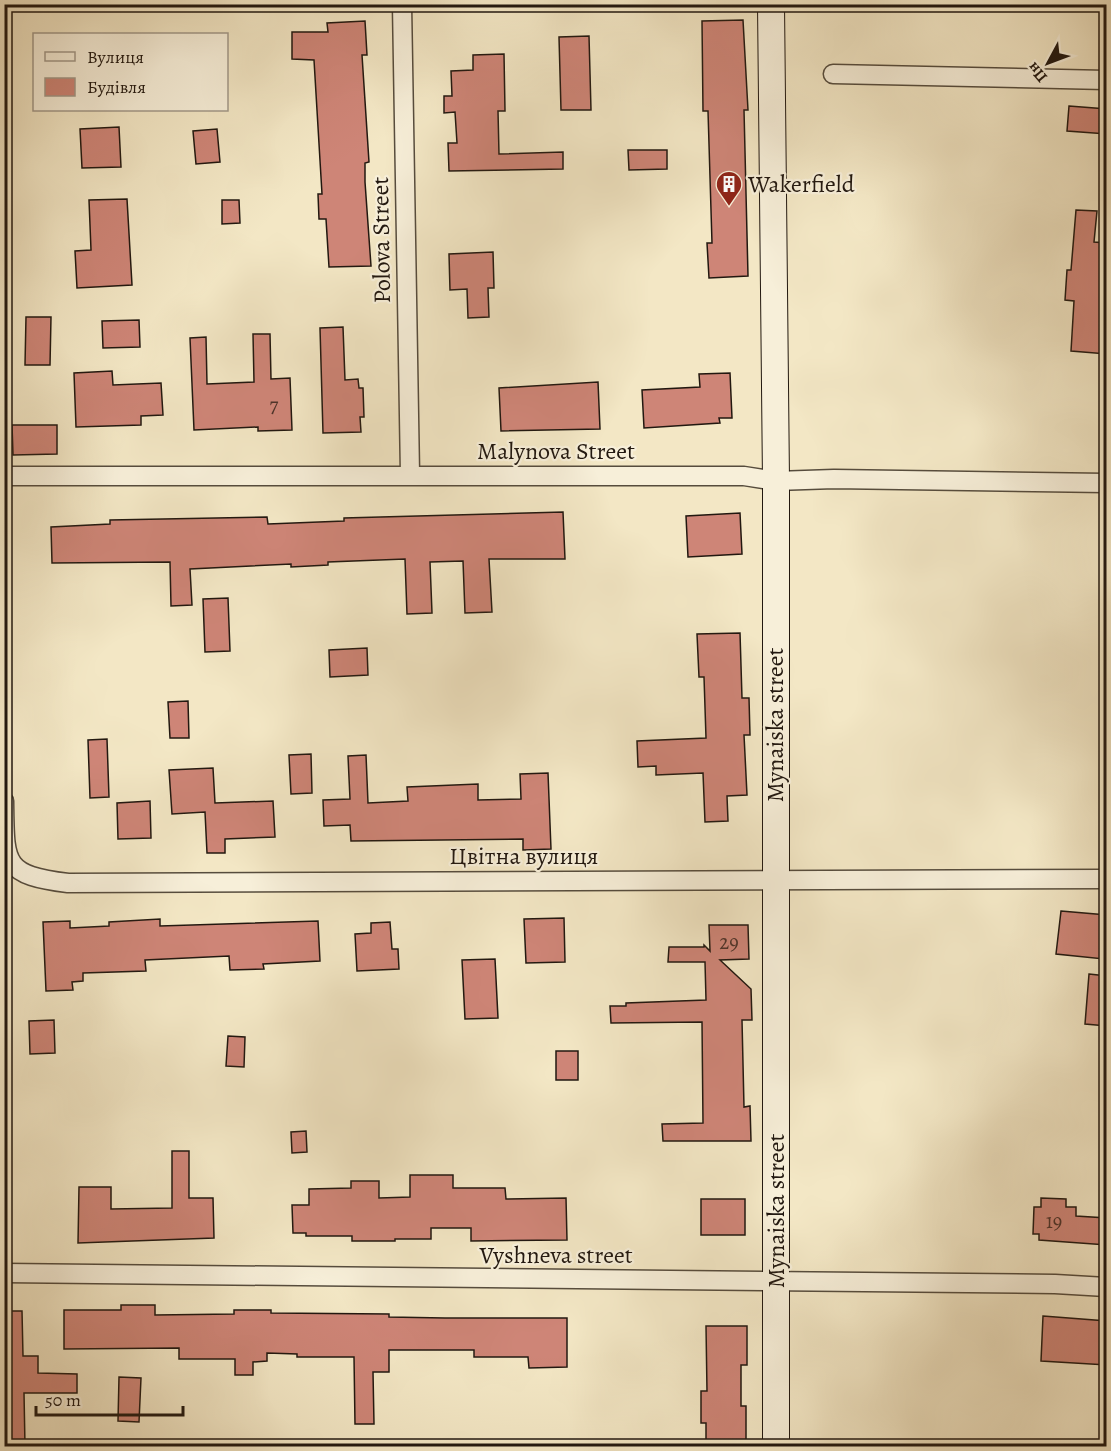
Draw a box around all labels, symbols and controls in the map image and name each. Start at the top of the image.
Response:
legend [33,33,228,111]
north arrow [1018,33,1078,93]
text: Вулиця [87,45,144,69]
text: Пн [1022,57,1053,87]
text: Будівля [87,75,146,99]
place label: Wakerfield [747,168,855,200]
building icon: Wakerfield [714,169,744,207]
street label: Polova Street [364,176,398,304]
house number: 7 [270,391,279,419]
street label: Malynova Street [477,435,635,467]
street label: Mynaiska street [759,648,791,802]
street label: Цвітна вулиця [450,840,598,872]
house number: 29 [719,928,739,956]
street label: Mynaiska street [760,1134,792,1288]
house number: 19 [1046,1207,1062,1235]
street label: Vyshneva street [478,1239,633,1271]
scale bar [36,1379,183,1417]
text: 50 m [45,1388,81,1412]

